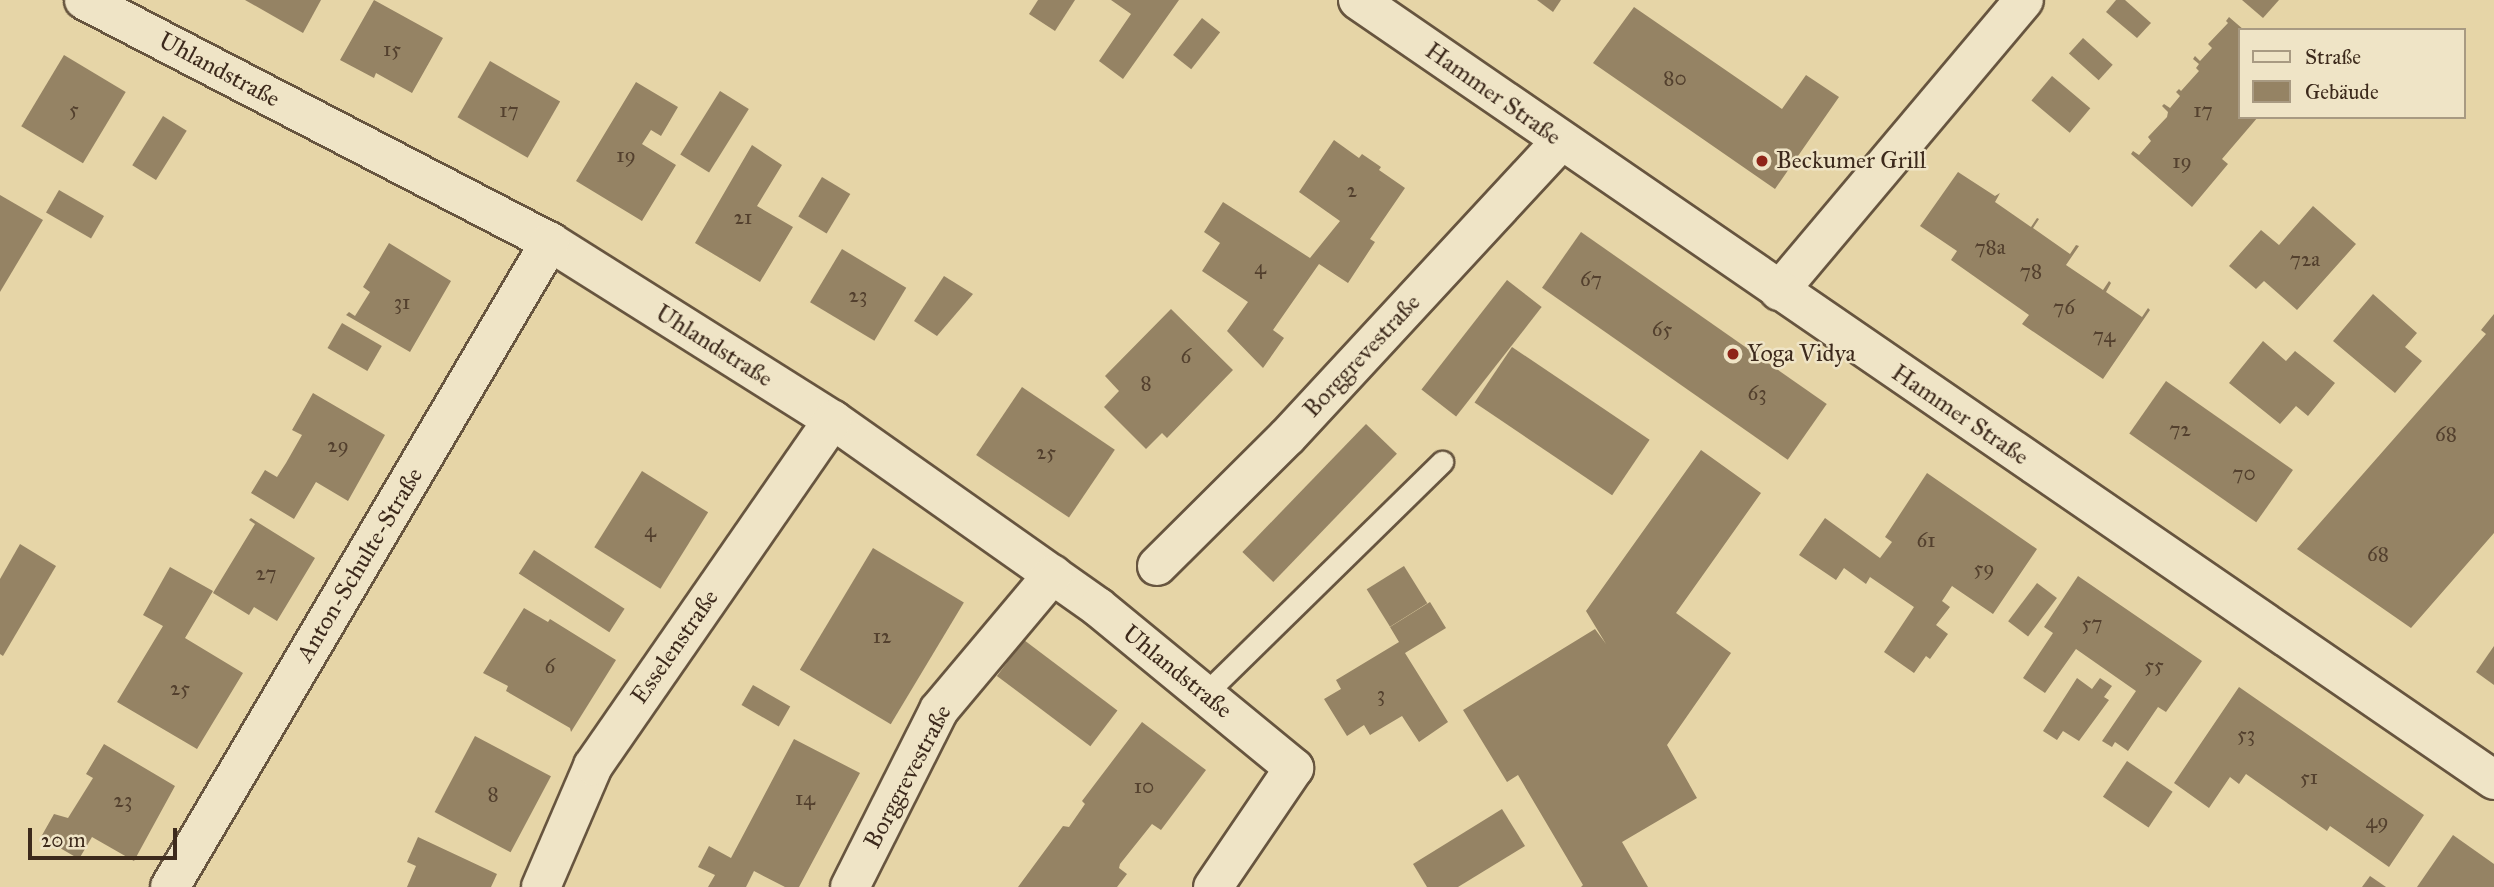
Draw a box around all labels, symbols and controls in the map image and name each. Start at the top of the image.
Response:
street label: Uhlandstraße [154,26,284,114]
legend [2238,28,2466,119]
house number: 15 [383,36,401,62]
street label: Hammer Straße [1420,37,1566,151]
text: Straße [2305,44,2361,70]
house number: 80 [1663,65,1687,91]
text: Gebäude [2305,79,2379,105]
house number: 5 [69,96,79,122]
house number: 17 [499,97,519,123]
house number: 17 [2193,97,2213,123]
house number: 19 [616,142,636,168]
place label: Beckumer Grill [1776,147,1926,175]
house number: 19 [2172,148,2192,174]
marker: Beckumer Grill [1754,153,1770,169]
house number: 2 [1347,177,1357,203]
house number: 21 [734,204,752,230]
house number: 78a [1974,234,2006,260]
house number: 72a [2290,246,2320,272]
house number: 4 [1254,254,1266,280]
house number: 78 [2020,258,2042,284]
house number: 67 [1580,266,1602,292]
house number: 23 [849,282,867,308]
street label: Borggrevestraße [1298,288,1426,424]
house number: 31 [394,289,410,315]
house number: 76 [2053,294,2075,320]
street label: Uhlandstraße [650,299,778,393]
house number: 65 [1652,316,1672,342]
house number: 74 [2093,322,2115,348]
place label: Yoga Vidya [1747,340,1856,368]
house number: 6 [1181,343,1191,369]
marker: Yoga Vidya [1725,346,1741,362]
street label: Hammer Straße [1886,359,2034,471]
house number: 8 [1140,370,1152,396]
house number: 63 [1747,380,1767,406]
house number: 72 [2169,416,2191,442]
house number: 68 [2435,421,2457,447]
house number: 29 [327,432,349,458]
house number: 25 [1036,439,1056,465]
house number: 70 [2232,460,2256,486]
street label: Anton-Schulte-Straße [291,463,429,667]
house number: 4 [644,517,656,543]
house number: 61 [1917,527,1935,553]
house number: 68 [2367,541,2389,567]
house number: 59 [1973,555,1995,581]
house number: 27 [256,560,276,586]
street label: Esselenstraße [625,584,725,710]
house number: 57 [2082,610,2102,636]
street label: Uhlandstraße [1116,619,1238,725]
house number: 12 [873,623,891,649]
house number: 55 [2144,652,2164,678]
house number: 6 [545,653,555,679]
house number: 25 [170,675,190,701]
house number: 3 [1377,681,1385,707]
street label: Borggrevestraße [858,700,958,854]
house number: 53 [2237,721,2255,747]
house number: 51 [2300,764,2318,790]
house number: 10 [1134,773,1154,799]
house number: 8 [487,781,499,807]
house number: 14 [795,785,815,811]
house number: 23 [114,787,132,813]
house number: 49 [2366,808,2388,834]
scale bar [32,814,180,858]
text: 20 m [41,827,86,853]

